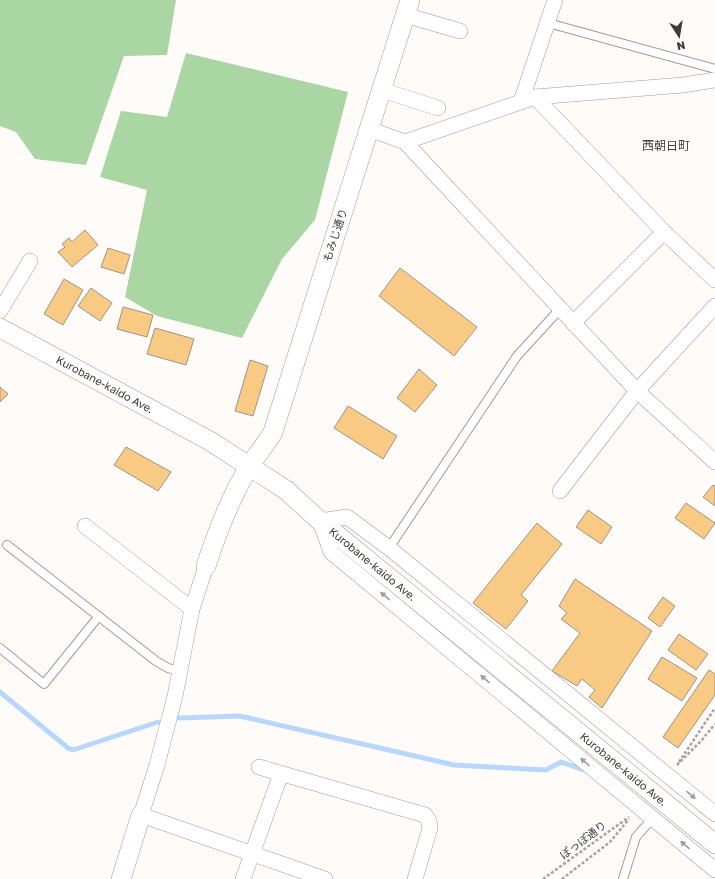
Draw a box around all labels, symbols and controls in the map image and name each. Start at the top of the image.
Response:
north arrow [659,16,699,56]
text: N [676,39,687,53]
district label: 西朝日町 [642,138,690,153]
street label: もみじ通り [320,207,349,263]
street label: Kurobane-kaido Ave. [54,352,156,415]
street label: Kurobane-kaido Ave. [327,524,419,603]
one-way arrow [380,592,390,601]
one-way arrow [480,675,490,684]
street label: Kurobane-kaido Ave. [578,729,670,808]
one-way arrow [580,758,591,766]
one-way arrow [685,790,696,799]
street label: ぽっぽ通り [557,818,609,861]
one-way arrow [680,841,690,850]

